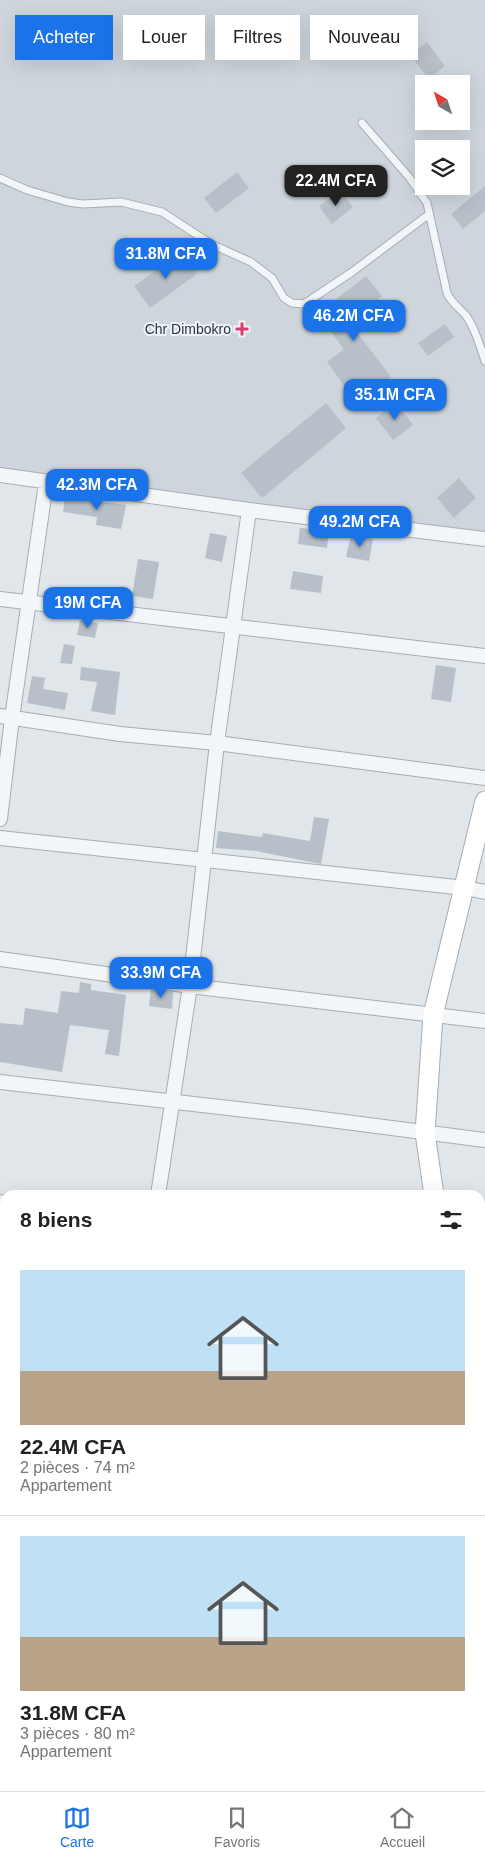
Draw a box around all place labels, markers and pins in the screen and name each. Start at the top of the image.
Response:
pin: 22.4M CFA [279,164,393,207]
pin: 31.8M CFA [109,238,223,280]
pin: 46.2M CFA [297,300,411,342]
place label: Chr Dimbokro [145,321,231,337]
marker: Chr Dimbokro [235,322,249,336]
pin: 35.1M CFA [338,378,452,421]
pin: 42.3M CFA [40,468,154,511]
pin: 49.2M CFA [303,506,417,548]
pin: 19M CFA [42,586,134,629]
pin: 33.9M CFA [104,956,218,999]

